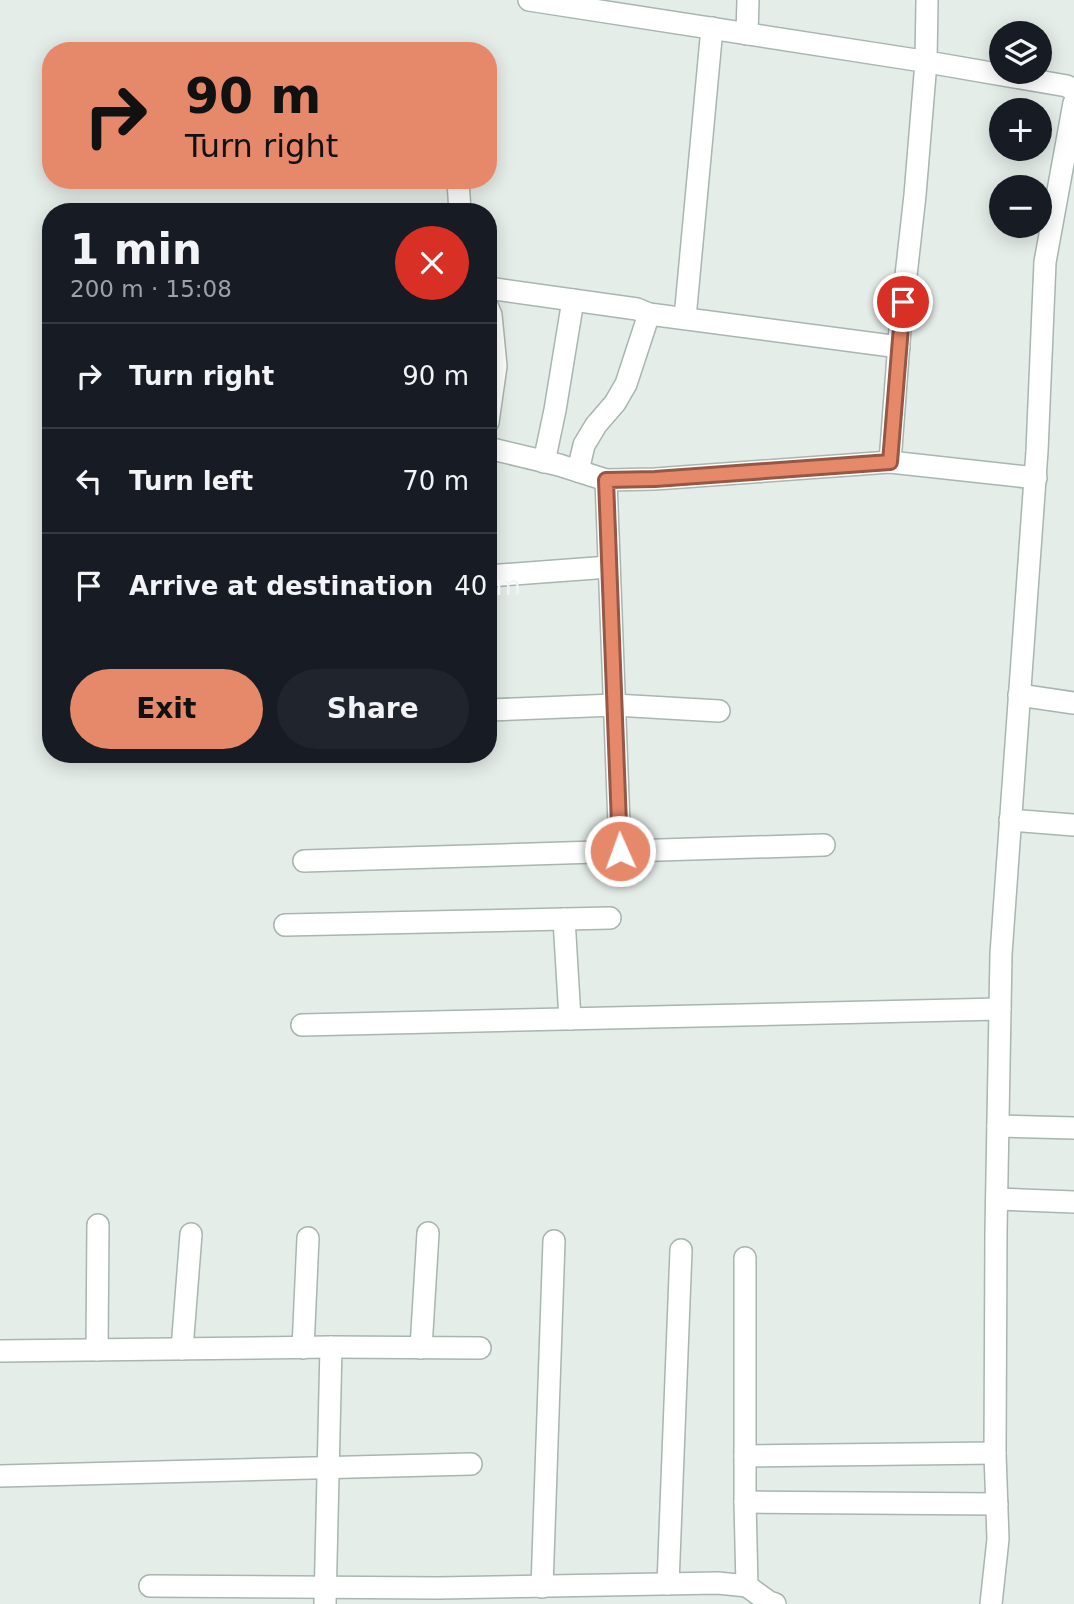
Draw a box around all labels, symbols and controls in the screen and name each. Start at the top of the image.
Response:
map controls [989,21,1052,238]
button: layers [989,21,1052,84]
text: 90 m [185,68,321,125]
icon: right [70,70,161,161]
button: + [989,98,1052,161]
text: Turn right [185,127,338,165]
button: − [989,175,1052,238]
text: 1 min [70,225,202,274]
button: close [395,226,469,300]
pin [873,272,933,332]
text: 200 m · 15:08 [70,276,232,302]
icon: arrive [884,283,922,321]
icon: right [70,357,108,395]
text: Turn right [129,361,274,391]
text: 90 m [402,361,469,391]
icon: left [70,462,108,500]
text: Turn left [129,466,253,496]
text: 70 m [402,466,469,496]
icon: arrive [70,567,108,605]
text: Arrive at destination [129,571,433,601]
text: 40 m [454,571,521,601]
button: Exit [70,669,263,749]
button: Share [277,669,469,749]
position arrow [583,814,657,888]

